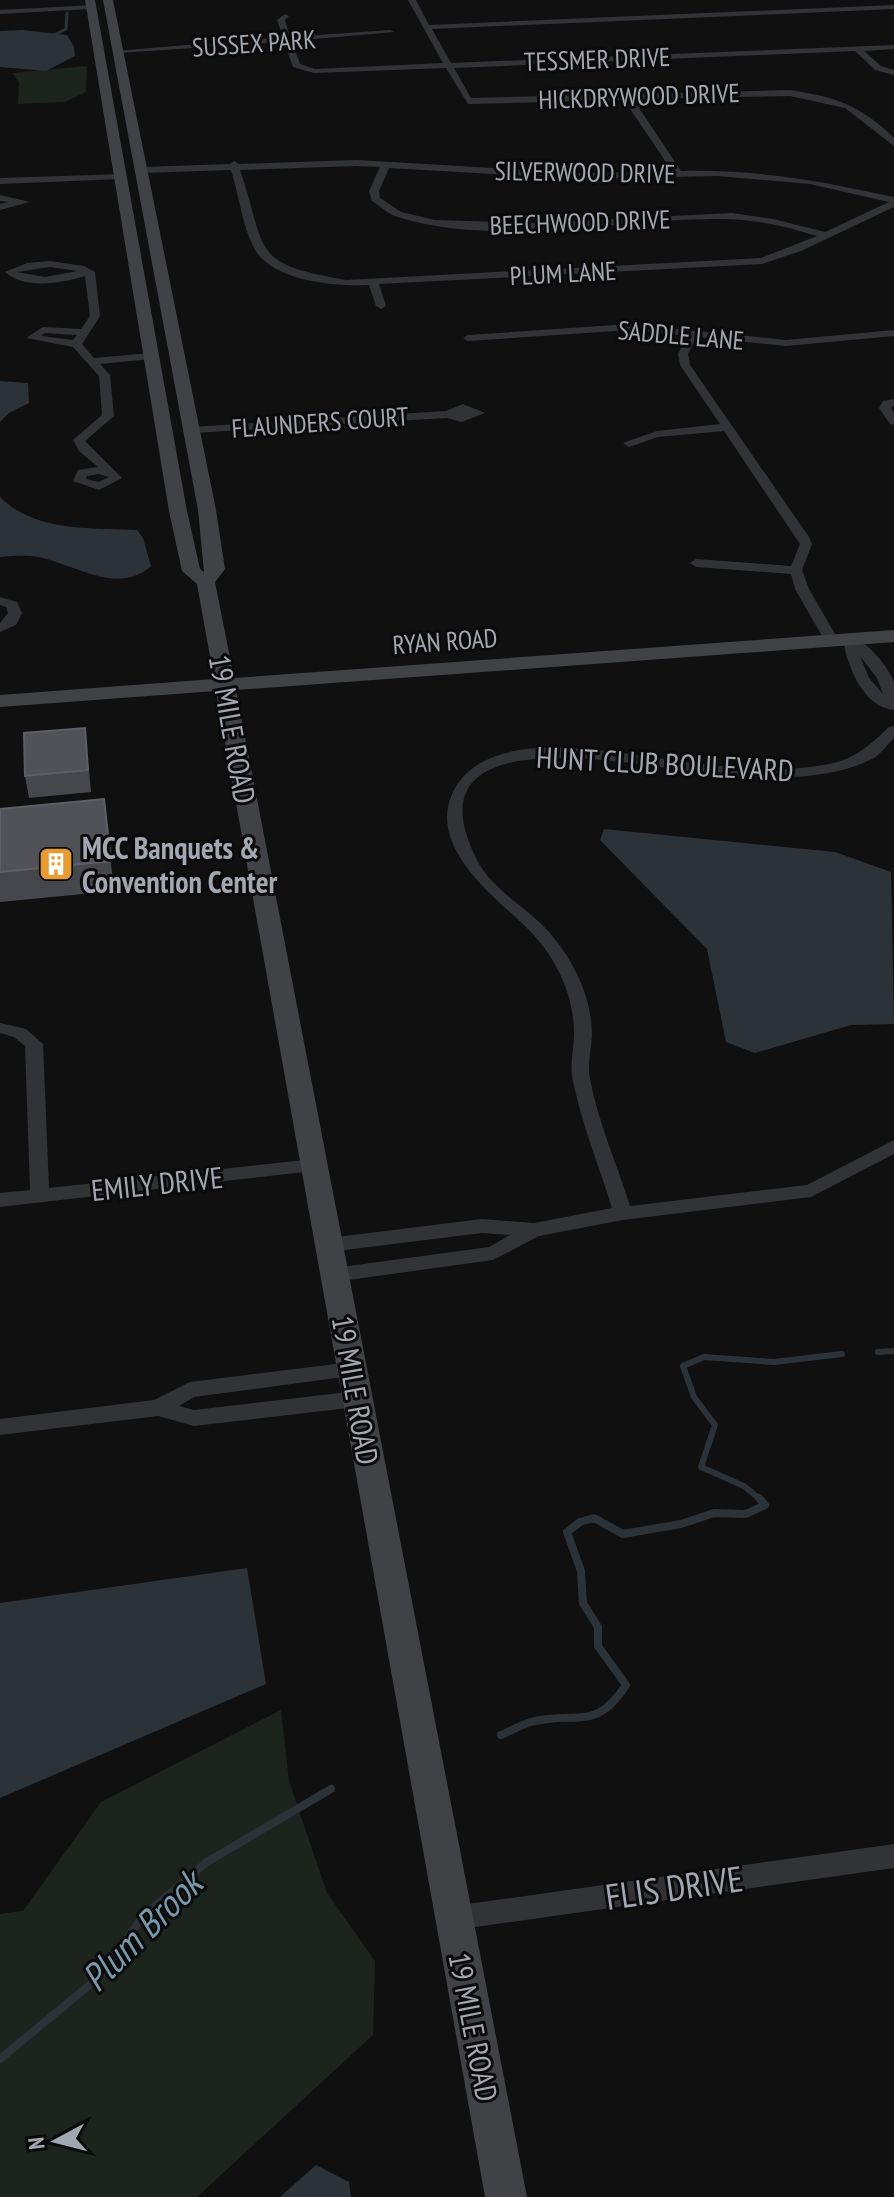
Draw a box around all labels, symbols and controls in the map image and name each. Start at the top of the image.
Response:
street label: SUSSEX PARK [191,22,317,64]
street label: TESSMER DRIVE [523,40,671,78]
street label: HICKDRYWOOD DRIVE [538,76,740,116]
street label: SILVERWOOD DRIVE [494,154,676,190]
street label: BEECHWOOD DRIVE [489,202,671,242]
street label: PLUM LANE [509,254,617,292]
street label: SADDLE LANE [617,313,745,357]
street label: FLAUNDERS COURT [230,399,410,445]
street label: RYAN ROAD [392,621,498,661]
street label: 19 MILE ROAD [201,652,265,806]
street label: HUNT CLUB BOULEVARD [535,737,795,789]
place label: MCC Banquets & Convention Center [82,828,278,901]
building icon: MCC Banquets & Convention Center [37,845,75,883]
street label: EMILY DRIVE [89,1157,225,1209]
street label: 19 MILE ROAD [324,1313,388,1467]
street label: FLIS DRIVE [602,1854,746,1920]
water label: Plum Brook [70,1856,215,2001]
street label: 19 MILE ROAD [441,1949,507,2105]
north arrow [16,2101,96,2181]
text: N [22,2136,51,2151]

